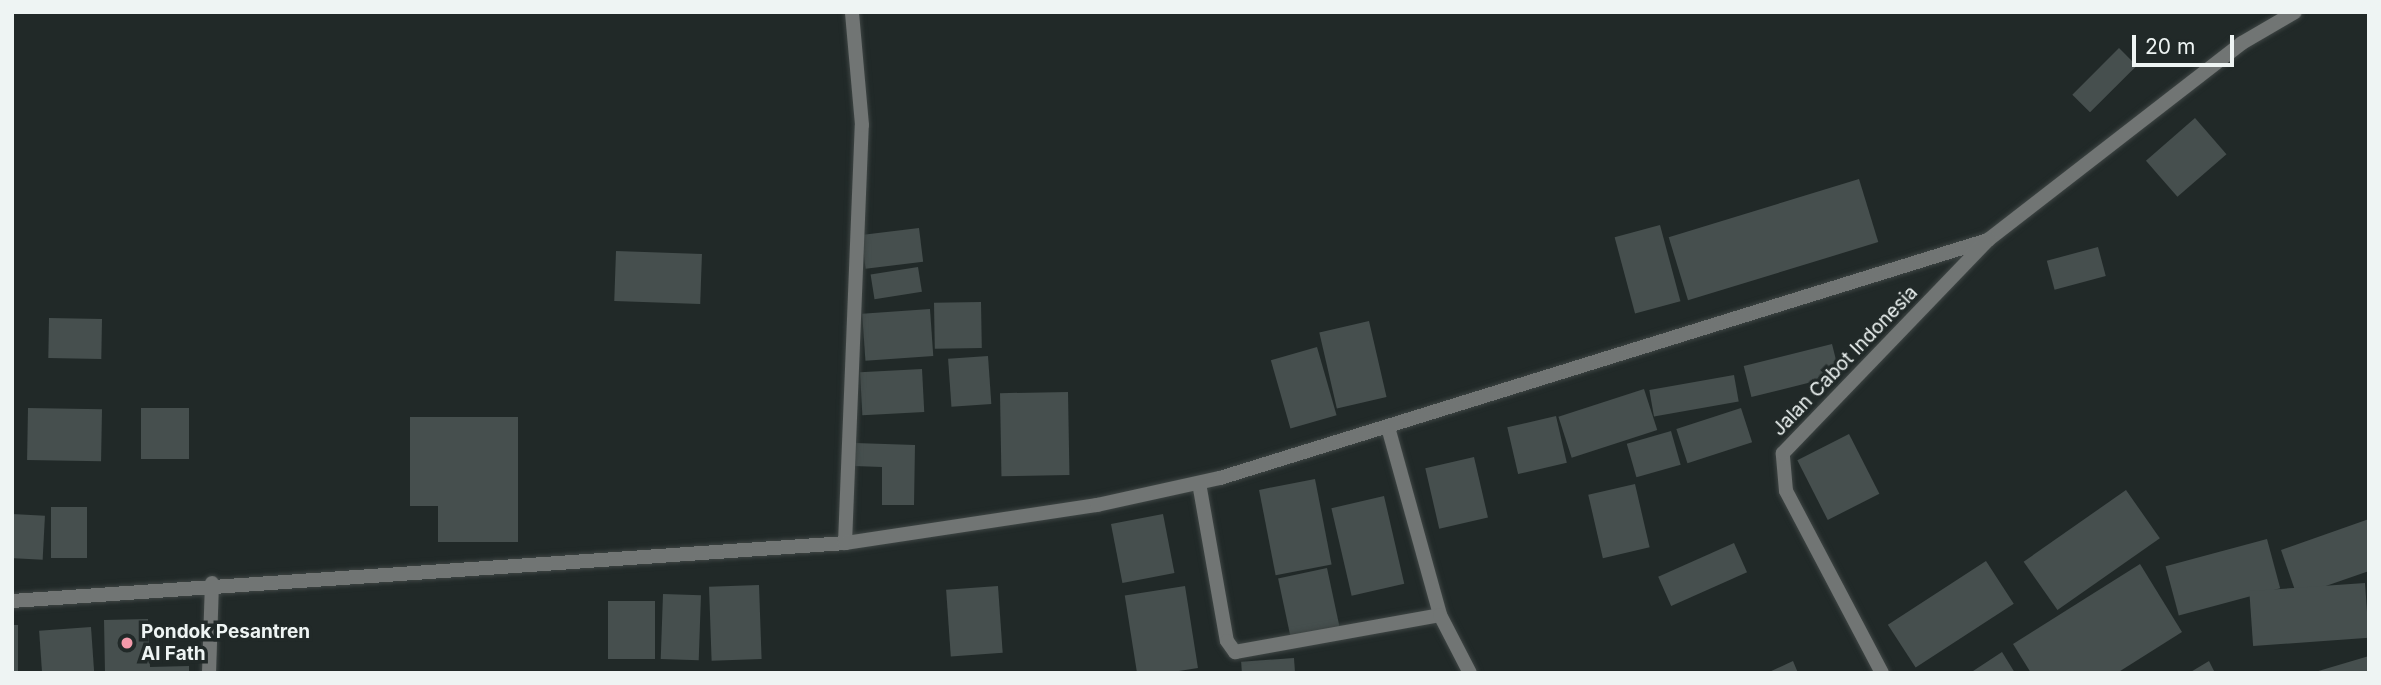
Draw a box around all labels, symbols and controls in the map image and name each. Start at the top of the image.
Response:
scale bar [2136,21,2238,65]
text: 20 m [2145,34,2195,59]
street label: Jalan Cabot Indonesia [1768,281,1922,441]
place label: Pondok Pesantren Al Fath [141,621,310,665]
marker: Pondok Pesantren Al Fath [119,635,135,651]

